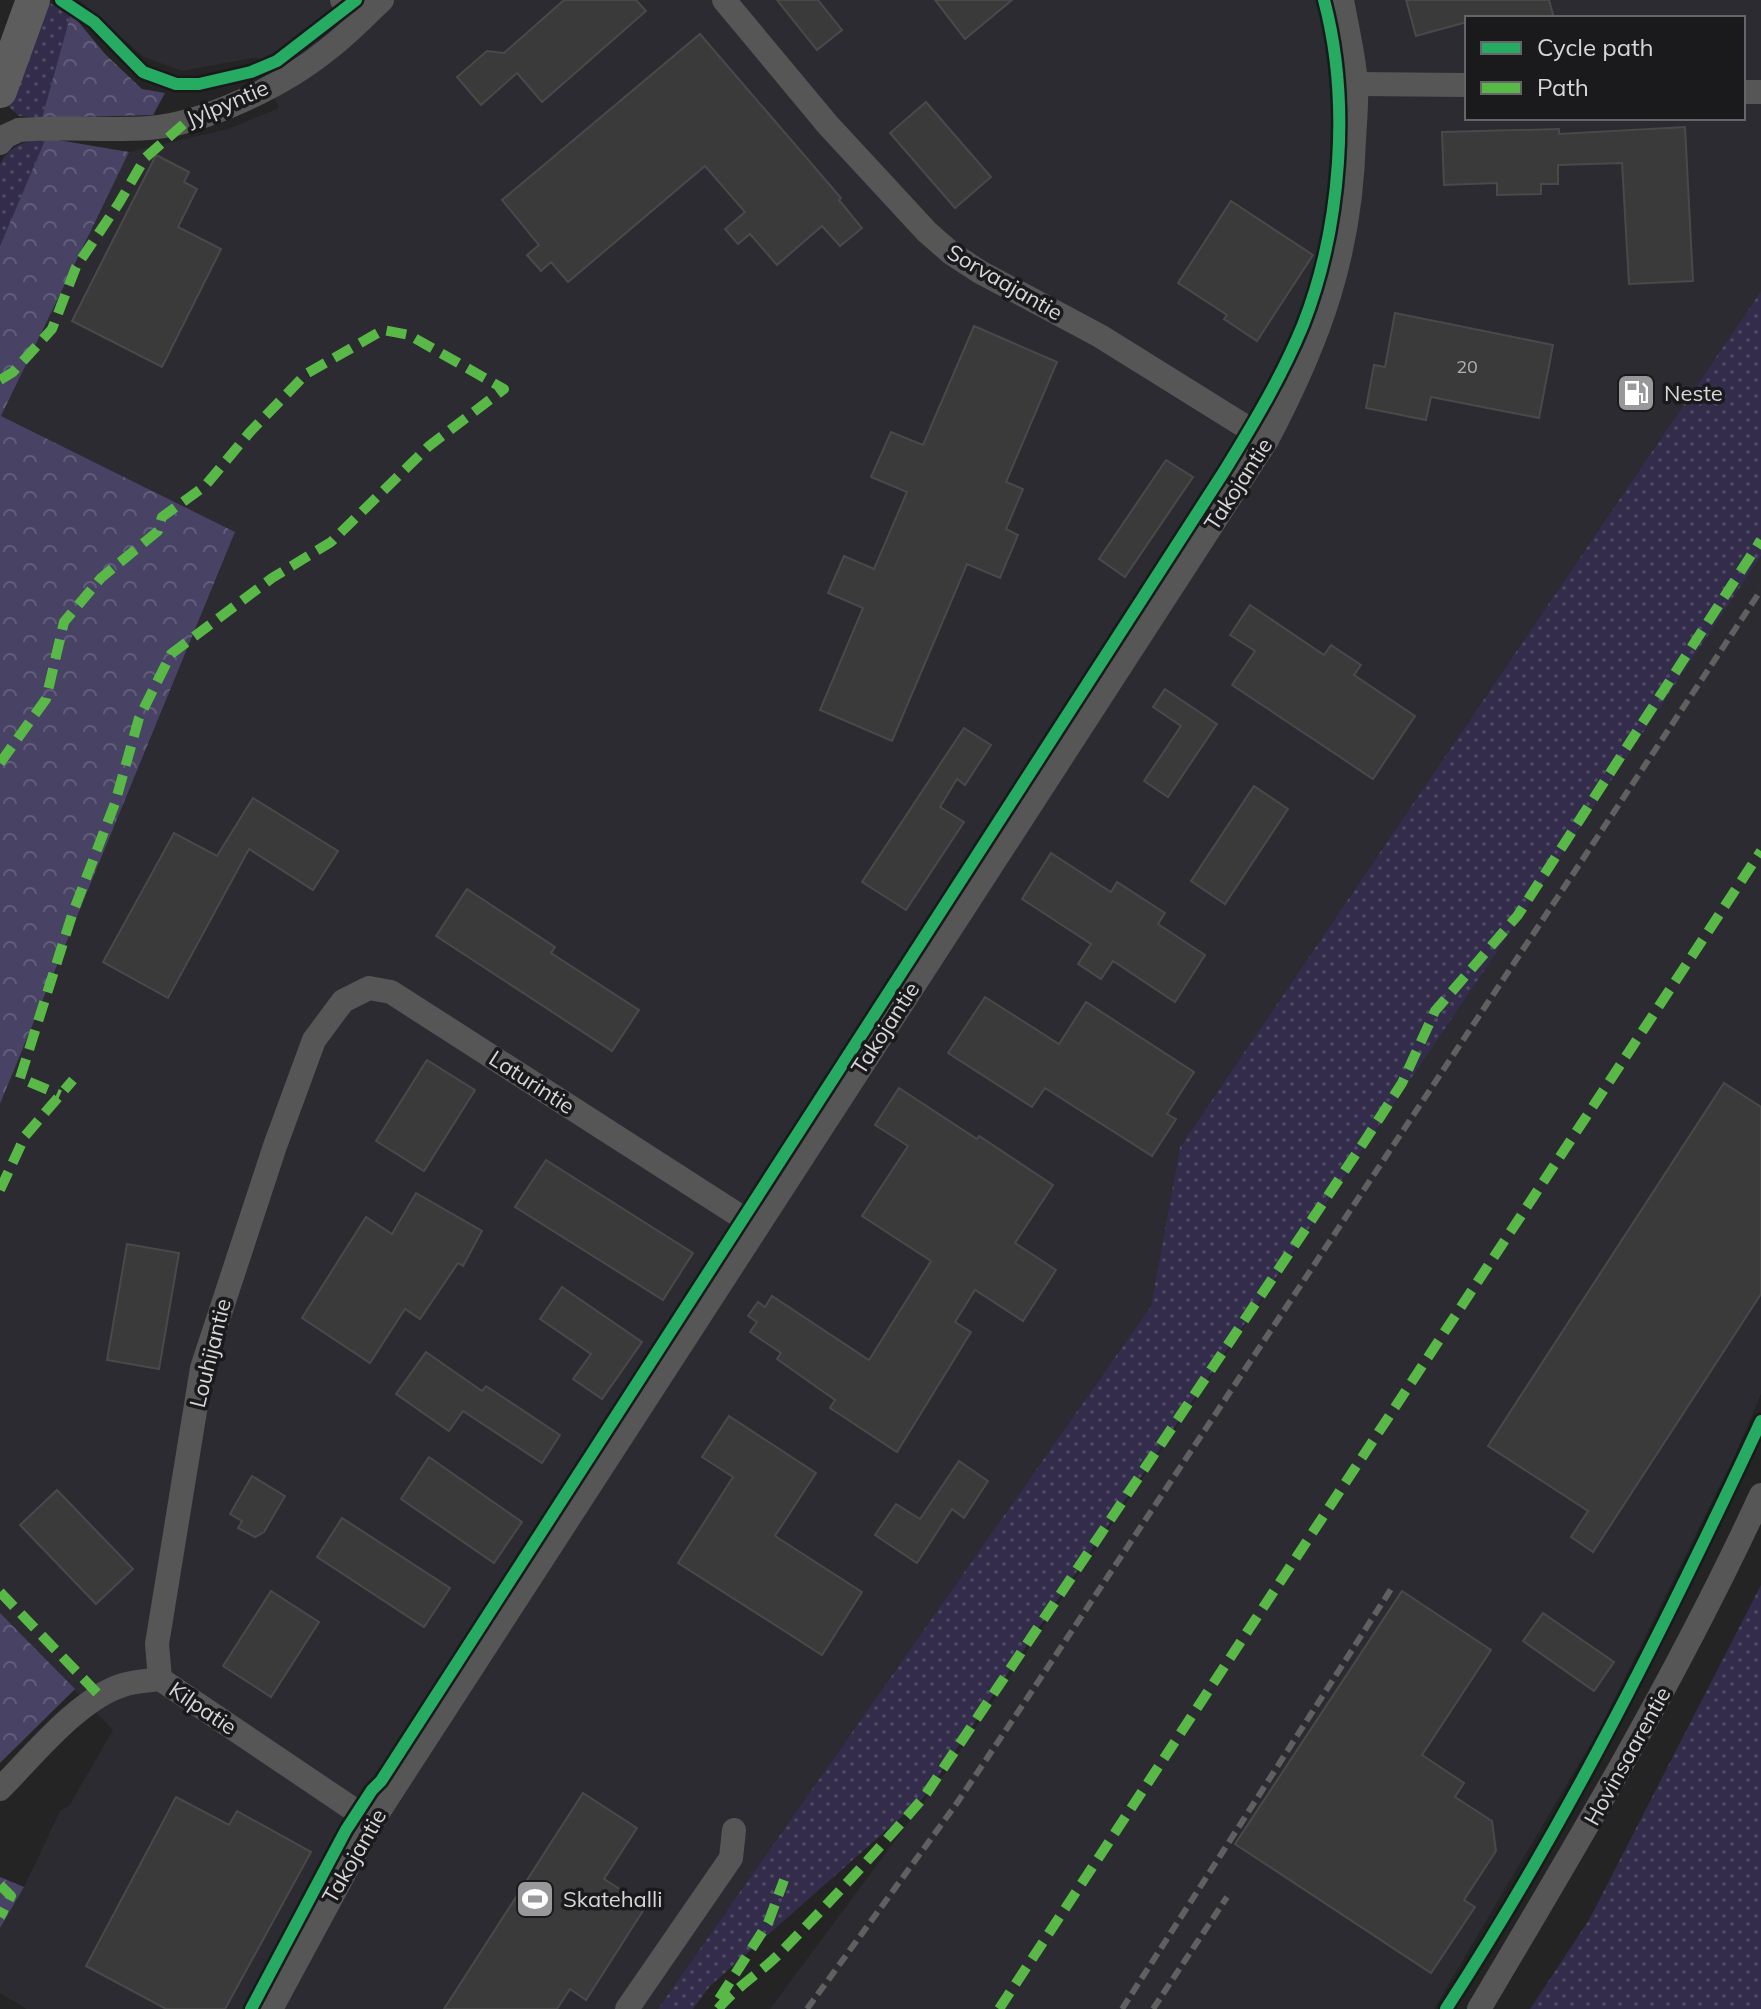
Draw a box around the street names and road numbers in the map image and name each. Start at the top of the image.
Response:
street label: Jylpyntie [182,73,272,133]
street label: Sorvaajantie [942,238,1068,326]
street label: Takojantie [1198,432,1278,536]
street label: Takojantie [845,976,925,1080]
street label: Laturintie [484,1044,580,1120]
street label: Louhijantie [183,1296,237,1410]
street label: Kilpatie [164,1675,242,1741]
street label: Hovinsaarentie [1577,1682,1677,1830]
street label: Takojantie [316,1804,392,1908]

